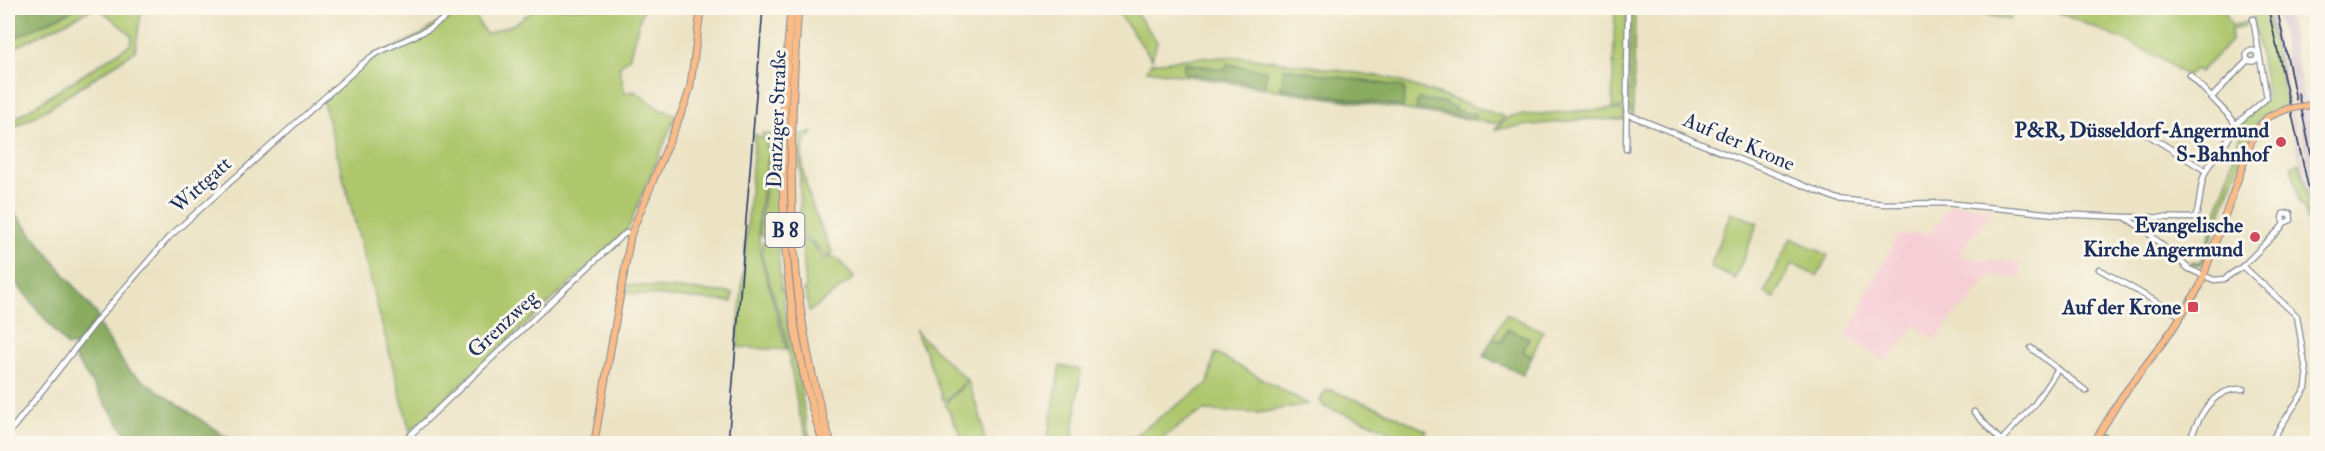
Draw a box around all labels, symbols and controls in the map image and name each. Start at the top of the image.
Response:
street label: Danziger Straße [761,49,793,189]
street label: Auf der Krone [1678,106,1799,178]
place label: P&R, Düsseldorf-Angermund S-Bahnhof [2015,117,2272,168]
marker: P&R, Düsseldorf-Angermund S-Bahnhof [2274,135,2288,149]
street label: Wittgatt [164,150,237,220]
place label: Evangelische Kirche Angermund [2083,212,2244,263]
road number: B 8 [766,213,804,247]
marker: Evangelische Kirche Angermund [2248,230,2262,244]
street label: Grenzweg [462,284,545,364]
place label: Auf der Krone [2061,294,2181,321]
marker: Auf der Krone [2186,300,2200,314]

